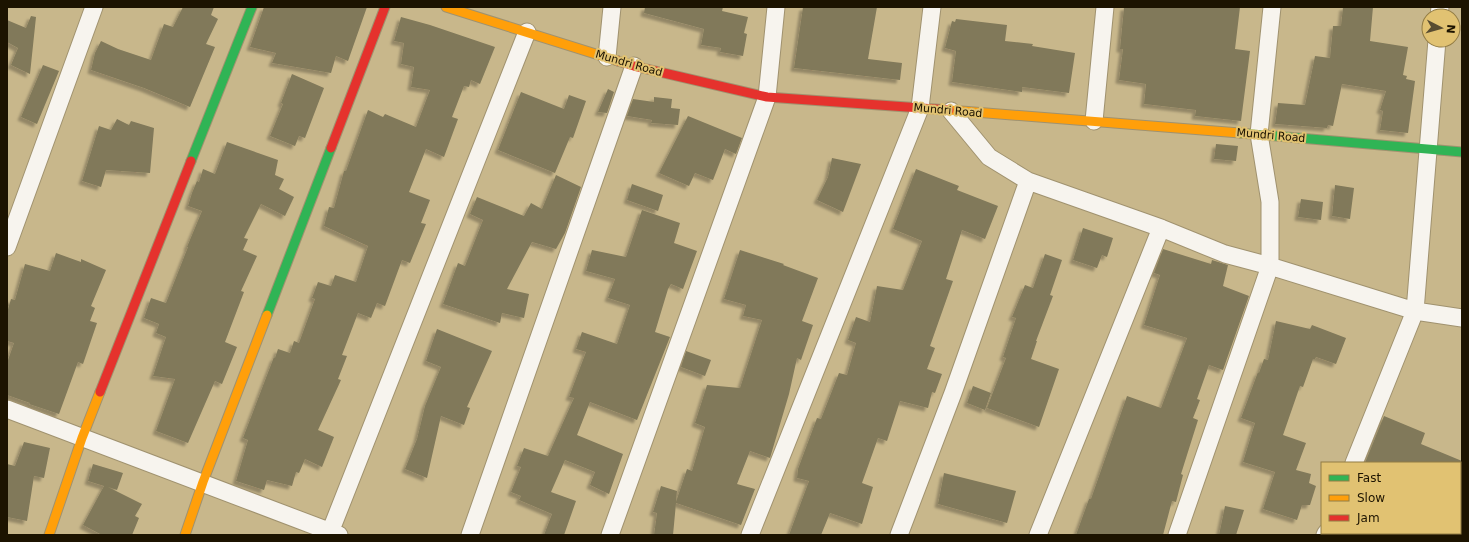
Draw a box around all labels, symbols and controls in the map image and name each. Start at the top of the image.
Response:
north arrow [1421,8,1461,48]
text: N [1444,24,1457,34]
street label: Mundri Road [594,48,664,79]
street label: Mundri Road [913,101,983,120]
street label: Mundri Road [1236,126,1306,145]
legend [1321,462,1461,534]
text: Fast [1357,471,1381,485]
text: Slow [1357,491,1385,505]
text: Jam [1356,511,1380,525]

